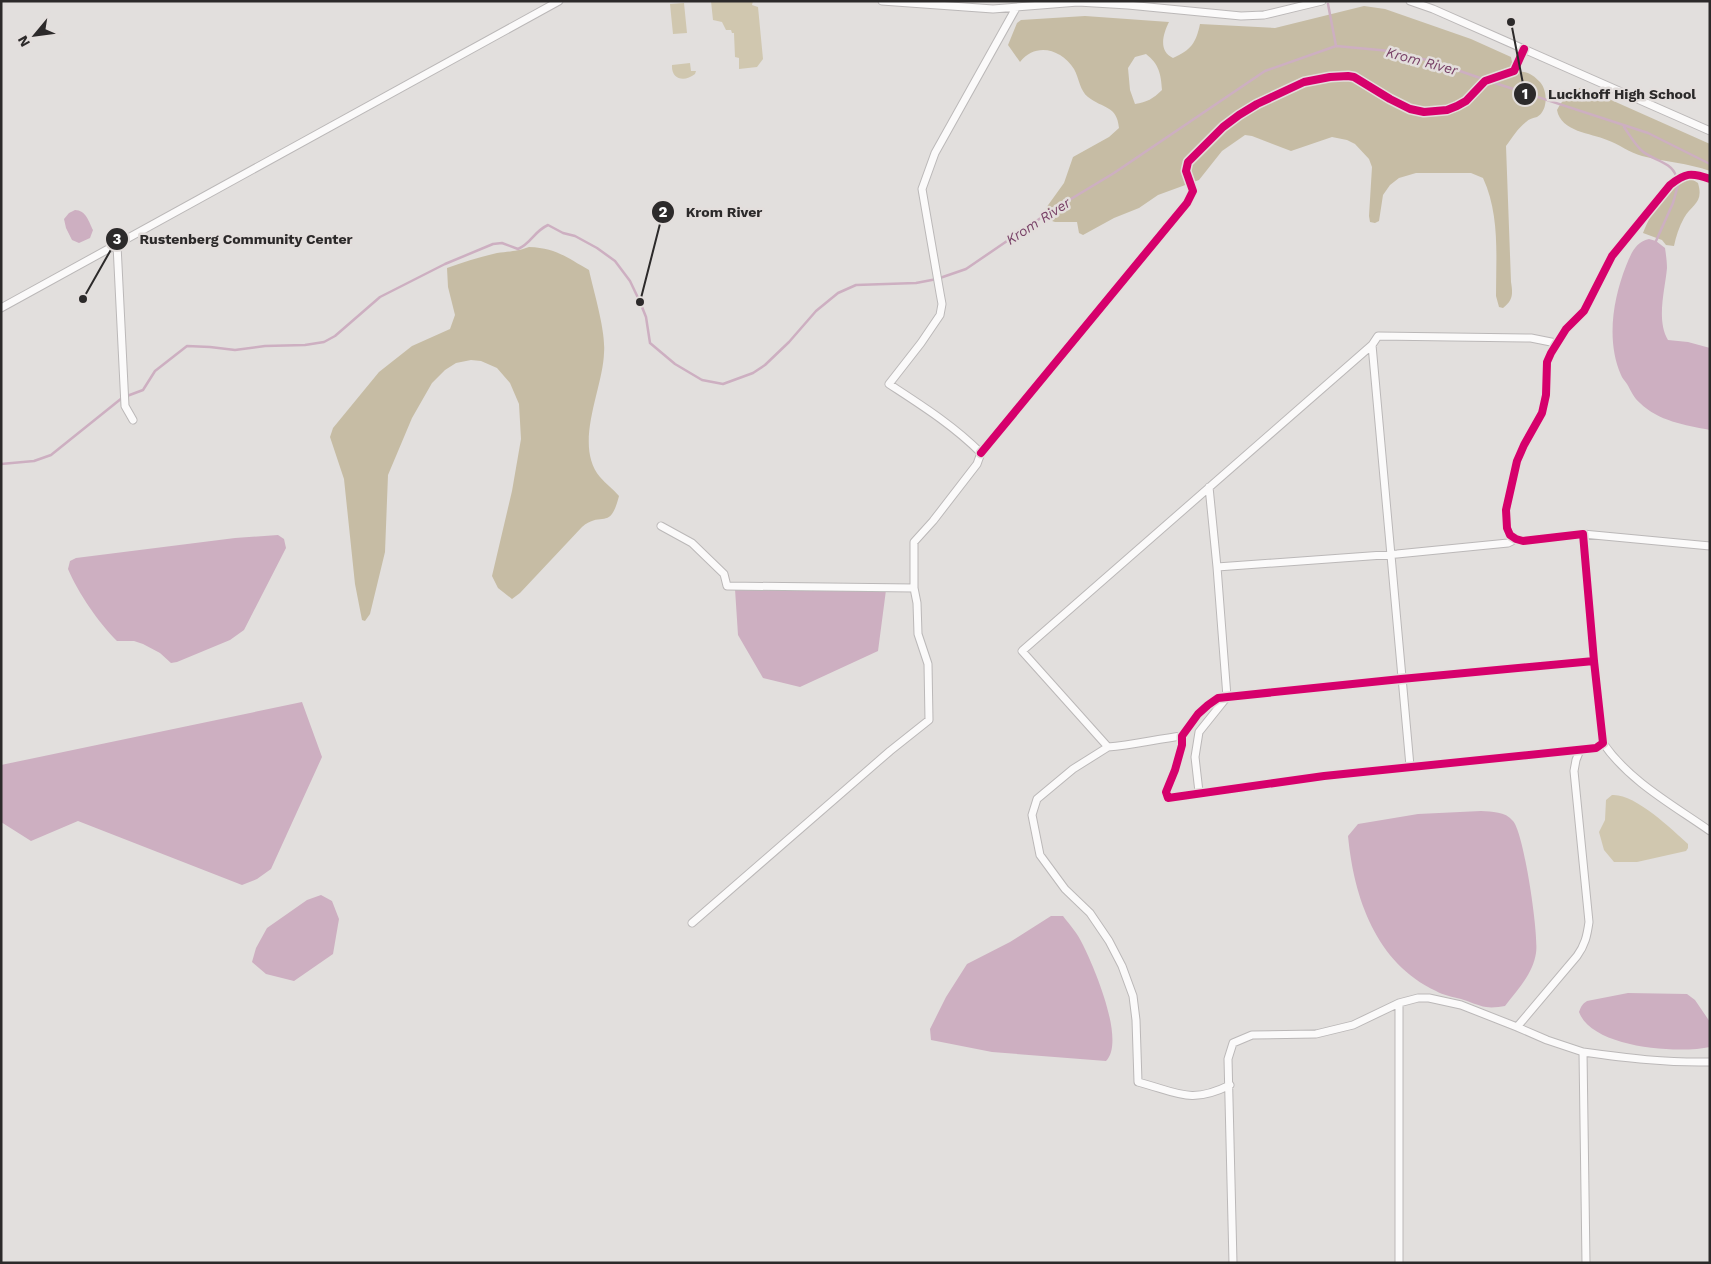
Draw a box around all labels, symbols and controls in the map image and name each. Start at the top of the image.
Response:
north arrow [10,10,60,60]
text: N [14,33,33,50]
water label: Krom River [1385,44,1460,78]
callout: Luckhoff High School [1512,79,1706,108]
text: 1 [1522,85,1528,103]
text: Luckhoff High School [1548,86,1696,102]
water label: Krom River [1003,194,1074,248]
callout: Krom River [651,197,773,226]
text: 2 [659,203,668,221]
text: Krom River [686,204,762,220]
callout: Rustenberg Community Center [104,224,362,253]
text: 3 [113,230,122,248]
text: Rustenberg Community Center [139,231,353,247]

